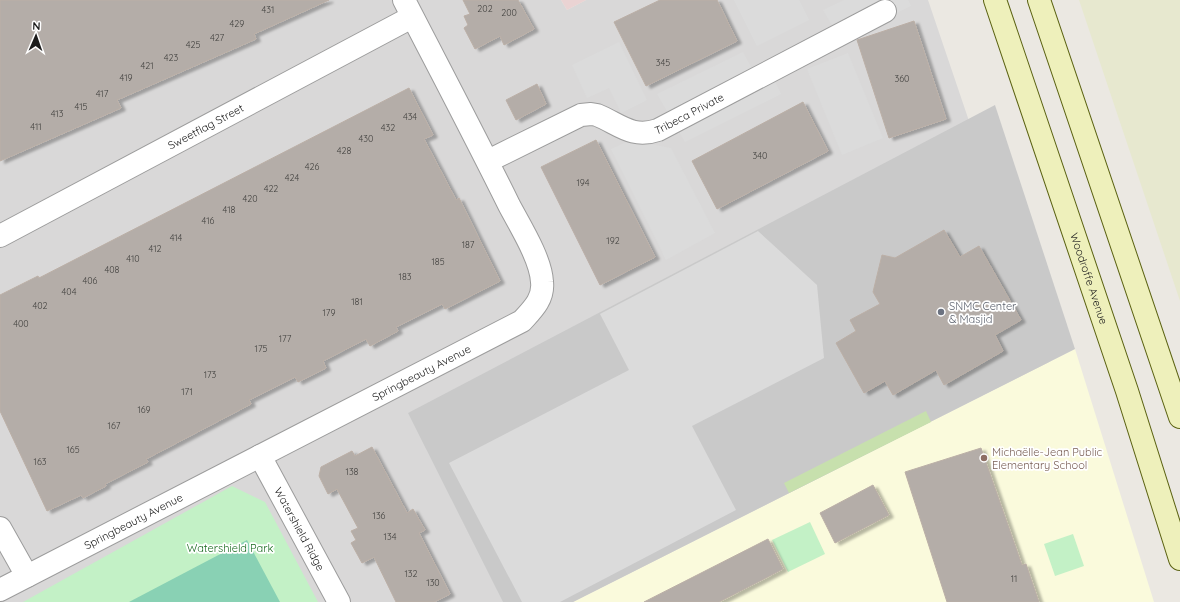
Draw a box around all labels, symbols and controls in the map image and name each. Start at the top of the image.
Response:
house number: 202 [477,3,493,14]
house number: 431 [262,4,274,15]
house number: 200 [501,7,517,18]
north arrow [16,16,56,56]
house number: 429 [230,18,244,29]
text: N [32,19,41,33]
house number: 427 [210,32,224,43]
house number: 425 [186,39,200,50]
house number: 423 [164,52,179,63]
house number: 345 [656,57,670,68]
house number: 421 [140,60,154,71]
house number: 419 [119,72,133,83]
house number: 360 [895,73,909,84]
house number: 417 [96,88,109,99]
street label: Tribeca Private [653,90,726,138]
house number: 415 [75,101,88,112]
street label: Sweetflag Street [165,101,246,152]
house number: 413 [51,108,64,119]
house number: 434 [403,111,417,122]
house number: 411 [30,121,42,132]
house number: 432 [381,122,395,133]
house number: 430 [359,133,373,144]
house number: 428 [337,145,351,156]
house number: 340 [753,150,767,161]
house number: 426 [305,161,319,172]
house number: 424 [285,172,299,183]
house number: 194 [576,177,590,188]
house number: 422 [264,183,278,194]
house number: 420 [242,193,258,204]
house number: 418 [223,204,236,215]
house number: 416 [202,215,215,226]
street label: Woodroffe Avenue [1067,231,1111,326]
house number: 414 [170,232,183,243]
house number: 192 [606,235,620,246]
house number: 187 [462,239,475,250]
house number: 412 [149,243,162,254]
house number: 410 [126,253,140,264]
house number: 185 [431,256,445,267]
house number: 408 [105,264,120,275]
house number: 183 [399,271,412,282]
house number: 406 [83,275,98,286]
house number: 404 [62,286,77,297]
house number: 181 [351,296,363,307]
place label: SNMC Center & Masjid [949,299,1017,326]
house number: 402 [32,300,48,311]
house number: 179 [323,307,335,318]
marker: SNMC Center & Masjid [936,307,946,317]
house number: 400 [13,318,29,329]
house number: 177 [279,333,292,344]
street label: Springbeauty Avenue [370,342,473,404]
house number: 175 [255,343,268,354]
house number: 173 [204,369,217,380]
house number: 171 [181,386,193,397]
house number: 169 [137,404,151,415]
house number: 167 [108,420,121,431]
house number: 165 [66,444,80,455]
place label: Michaëlle-Jean Public Elementary School [992,445,1103,472]
marker: Michaëlle-Jean Public Elementary School [979,453,989,463]
house number: 163 [34,456,47,467]
house number: 138 [346,466,359,477]
street label: Watershield Ridge [271,485,328,573]
street label: Springbeauty Avenue [82,490,185,553]
house number: 136 [373,510,386,521]
house number: 134 [384,531,397,542]
park label: Watershield Park [187,541,273,555]
house number: 132 [404,568,418,579]
house number: 11 [1011,573,1017,584]
house number: 130 [426,577,440,588]

